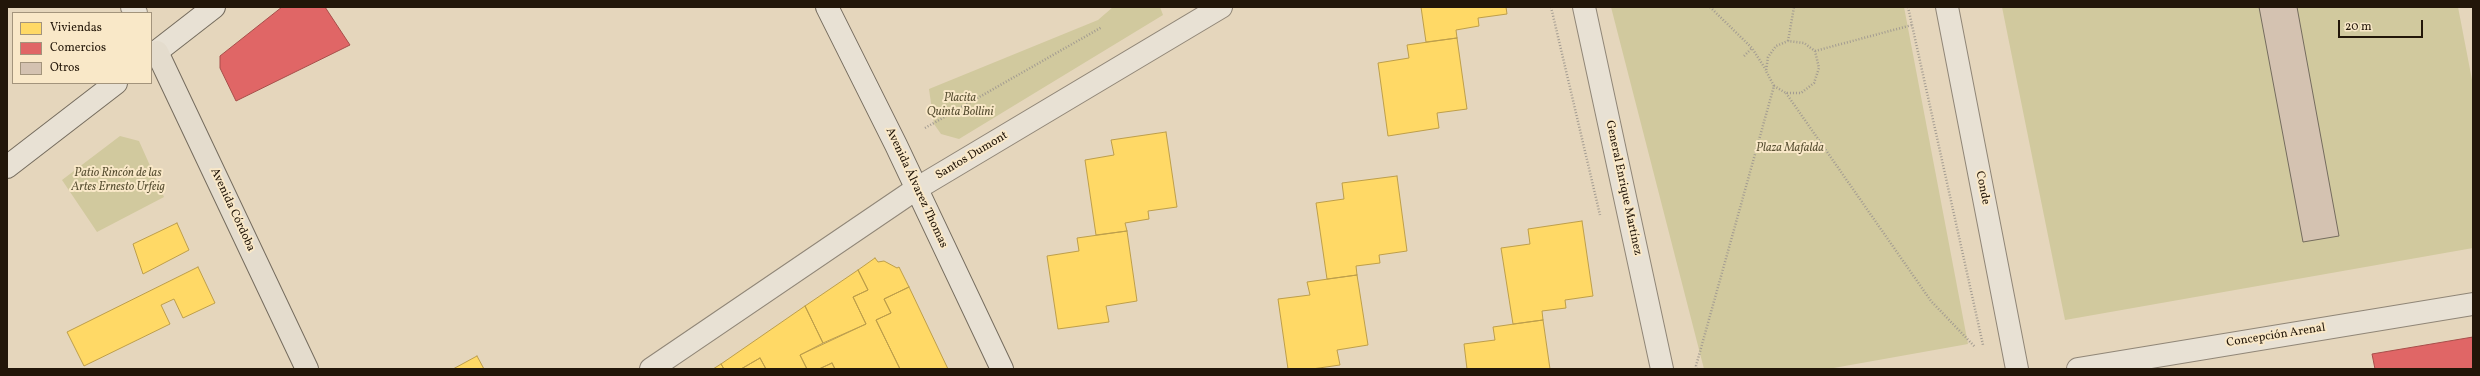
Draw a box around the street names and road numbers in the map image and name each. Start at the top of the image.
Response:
street label: General Enrique Martínez [1602,119,1644,257]
street label: Avenida Álvarez Thomas [882,126,950,250]
street label: Santos Dumont [933,129,1011,183]
street label: Avenida Córdoba [206,166,258,254]
street label: Conde [1972,170,1992,206]
street label: Concepción Arenal [2225,321,2327,351]

